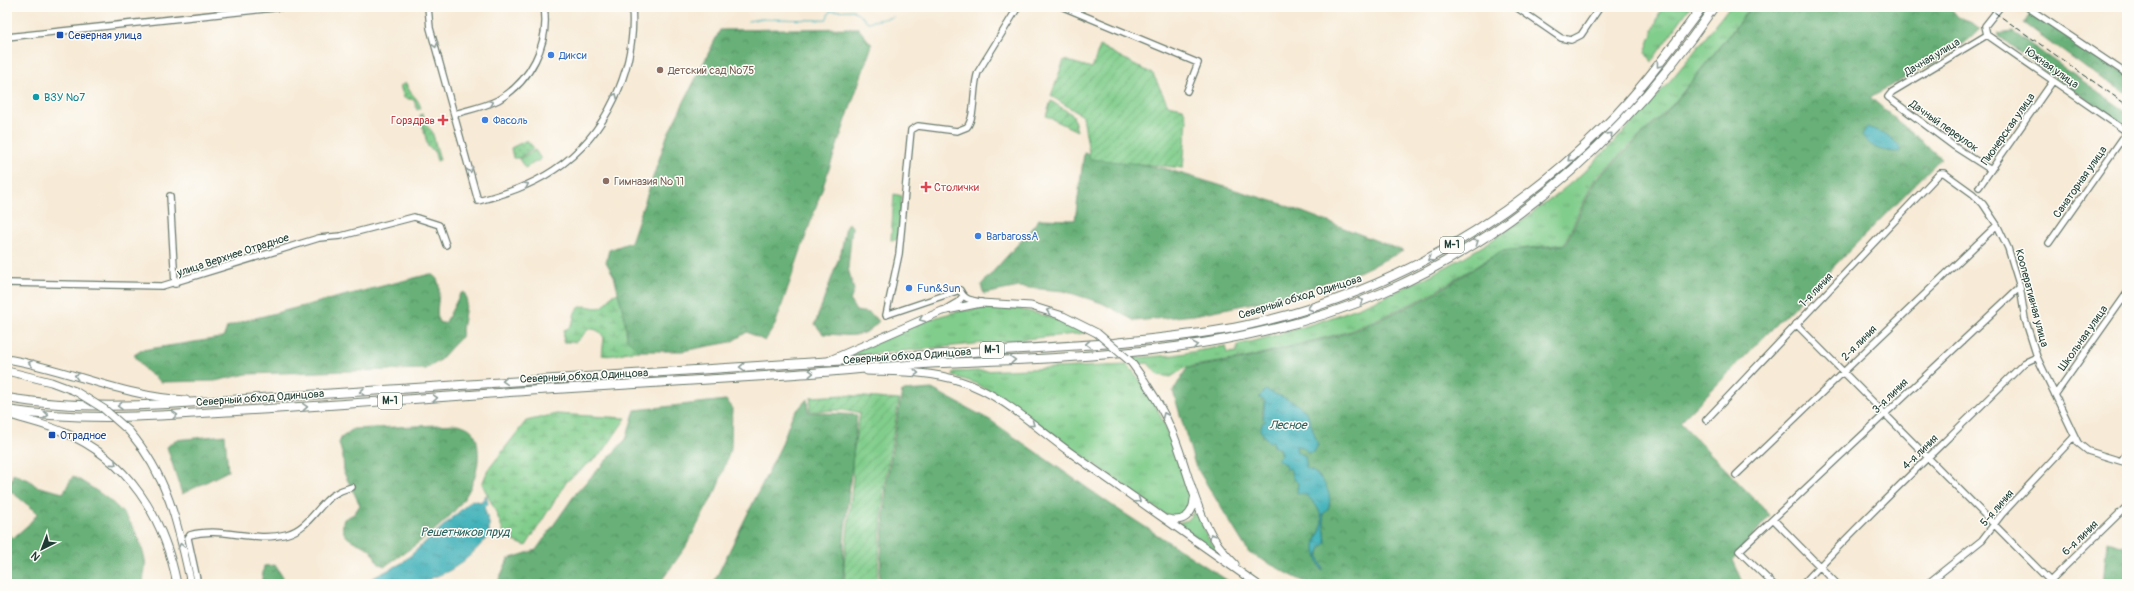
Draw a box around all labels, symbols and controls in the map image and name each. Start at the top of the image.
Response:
place label: Северная улица [68,29,142,42]
marker: Северная улица [55,30,65,40]
street label: Дачная улица [1901,35,1962,79]
one-way arrow [430,41,439,48]
street label: Южная улица [2023,45,2081,91]
place label: Дикси [558,49,587,62]
marker: Дикси [546,50,556,60]
one-way arrow [1656,60,1663,67]
place label: Детский сад №75 [667,64,754,77]
marker: Детский сад №75 [655,65,665,75]
place label: ВЗУ №7 [44,91,85,104]
street label: Пионерская улица [1978,91,2038,167]
marker: ВЗУ №7 [31,92,41,102]
one-way arrow [610,92,618,100]
street label: Дачный переулок [1906,97,1981,155]
one-way arrow [487,100,494,108]
place label: Горздрав [391,114,435,127]
place label: Фасоль [493,114,528,127]
marker: Горздрав [438,115,448,125]
marker: Фасоль [480,115,490,125]
one-way arrow [1605,132,1613,140]
street label: Санаторная улица [2050,144,2110,220]
one-way arrow [1567,155,1575,162]
one-way arrow [465,167,473,174]
place label: Гимназия № 11 [614,175,684,188]
marker: Гимназия № 11 [601,176,611,186]
place label: Столички [934,181,979,194]
marker: Столички [921,182,931,192]
one-way arrow [521,183,529,190]
place label: BarbarossA [986,230,1038,243]
street label: улица Верхнее Отрадное [174,231,291,280]
marker: BarbarossA [973,231,983,241]
road number: М-1 [1440,237,1464,253]
one-way arrow [1472,239,1479,247]
street label: Кооперативная улица [2013,248,2051,348]
one-way arrow [1427,254,1434,261]
street label: 1-я линия [1796,270,1836,310]
street label: Северный обход Одинцова [1237,272,1363,322]
place label: Fun&Sun [917,282,960,295]
marker: Fun&Sun [904,283,914,293]
one-way arrow [1357,297,1364,306]
one-way arrow [1306,303,1313,312]
street label: Школьная улица [2056,303,2110,373]
one-way arrow [1046,307,1053,316]
one-way arrow [919,314,927,322]
street label: 2-я линия [1839,323,1879,363]
one-way arrow [1085,340,1091,349]
one-way arrow [1192,341,1198,349]
road number: М-1 [980,342,1004,358]
street label: Северный обход Одинцова [843,345,971,367]
one-way arrow [1010,356,1016,365]
one-way arrow [28,360,34,368]
one-way arrow [739,362,745,371]
street label: Северный обход Одинцова [520,366,648,386]
one-way arrow [808,369,814,378]
one-way arrow [913,369,919,377]
one-way arrow [74,372,81,381]
street label: 3-я линия [1869,376,1911,416]
one-way arrow [502,377,508,385]
street label: Северный обход Одинцова [196,387,324,409]
one-way arrow [359,387,365,396]
road number: М-1 [378,393,402,409]
one-way arrow [432,393,438,402]
one-way arrow [117,402,123,410]
one-way arrow [302,402,308,411]
one-way arrow [43,410,49,419]
one-way arrow [172,410,179,419]
one-way arrow [1162,412,1170,420]
water label: Лесное [1269,418,1308,433]
one-way arrow [1028,420,1035,427]
place label: Отрадное [60,429,107,442]
marker: Отрадное [47,430,57,440]
street label: 4-я линия [1899,432,1941,472]
one-way arrow [109,458,116,465]
street label: 5-я линия [1978,487,2016,529]
one-way arrow [1134,495,1141,503]
street label: 6-я линия [2059,518,2101,558]
water label: Решетников пруд [421,525,511,540]
north arrow [22,529,62,569]
one-way arrow [1209,533,1217,540]
one-way arrow [178,543,186,549]
text: N [28,548,43,563]

